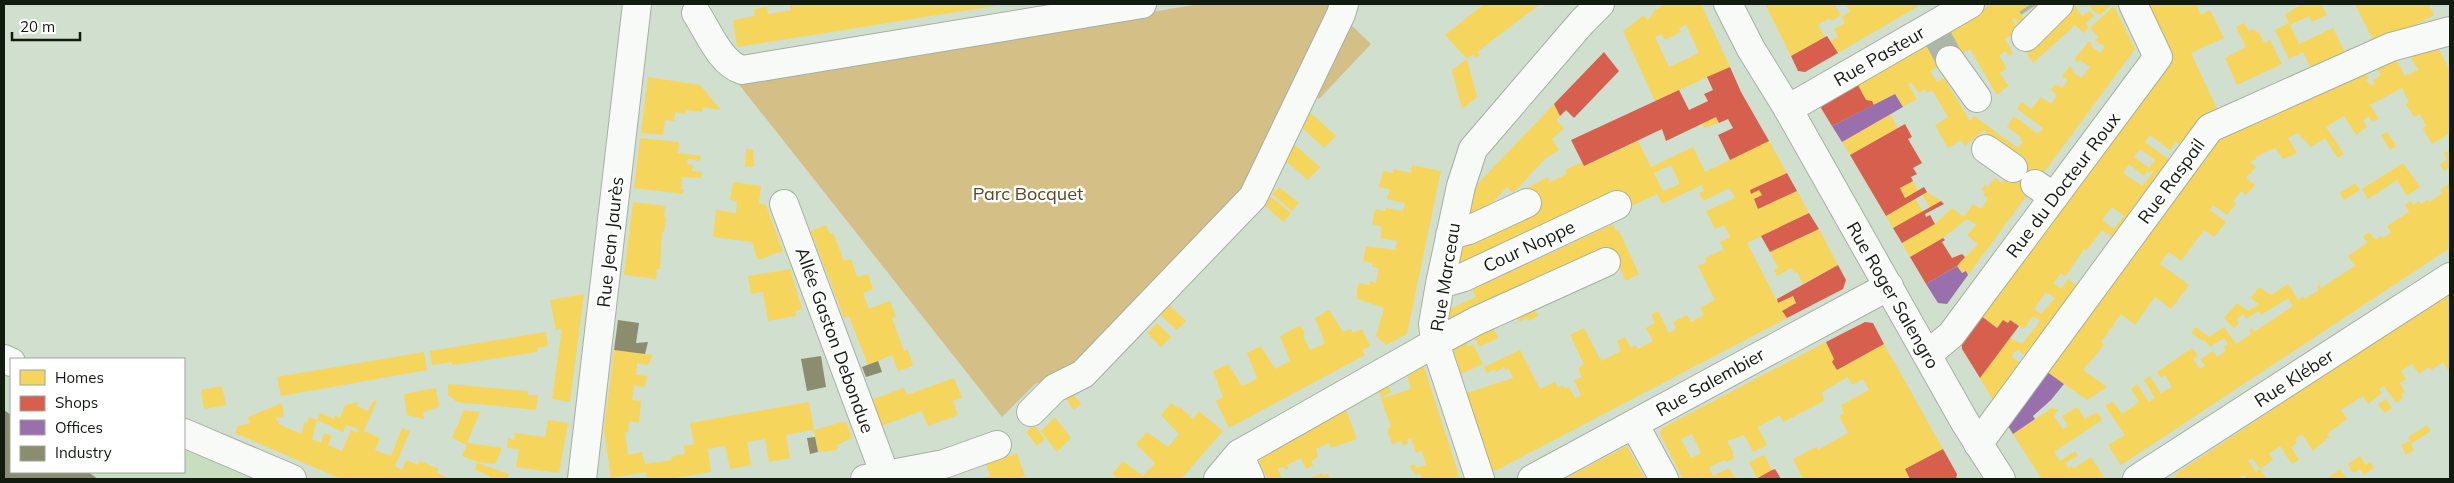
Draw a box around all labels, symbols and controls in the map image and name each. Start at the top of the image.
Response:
scale bar [12,10,80,42]
text: 20 m [20,17,55,36]
street label: Rue Pasteur [1829,21,1929,91]
street label: Rue du Docteur Roux [2001,107,2125,262]
street label: Rue Raspail [2132,134,2210,228]
street label: Rue Jean Jaurès [592,175,628,309]
park label: Parc Bocquet [973,182,1083,205]
street label: Cour Noppe [1479,215,1579,277]
street label: Rue Roger Salengro [1842,217,1944,373]
street label: Rue Marceau [1425,221,1465,333]
street label: Allée Gaston Debondue [791,244,879,436]
street label: Rue Salembier [1652,342,1769,421]
street label: Rue Kléber [2250,344,2338,412]
legend [10,358,185,473]
text: Homes [55,368,104,387]
text: Shops [55,393,98,412]
text: Offices [55,418,103,437]
text: Industry [55,443,112,462]

